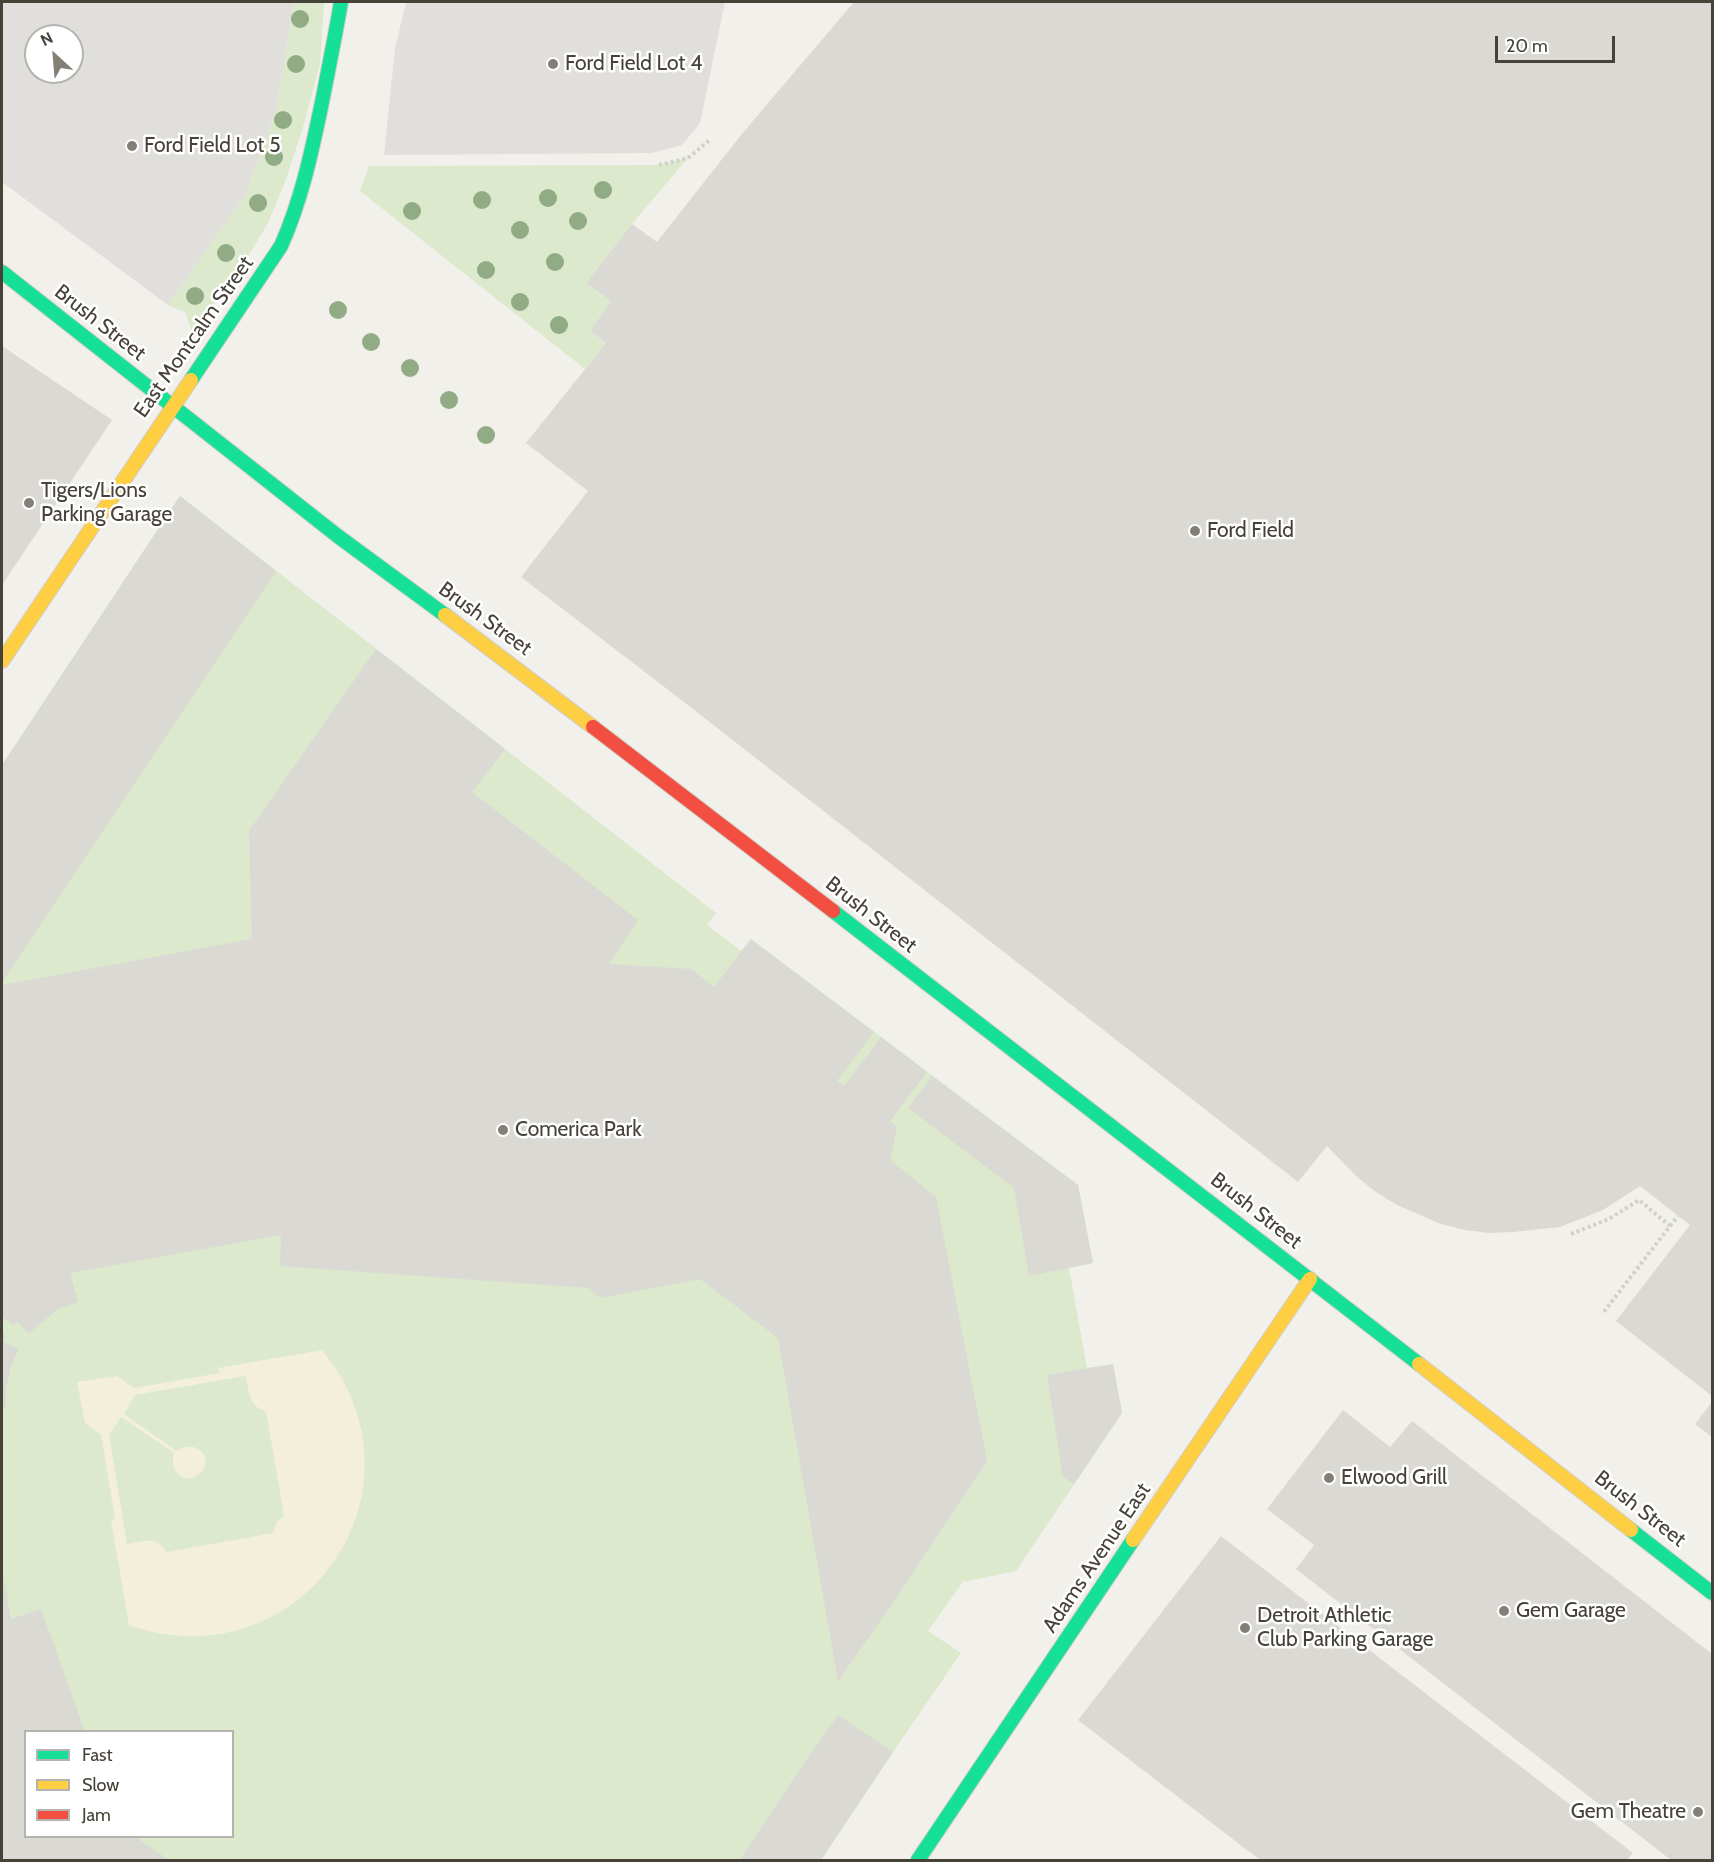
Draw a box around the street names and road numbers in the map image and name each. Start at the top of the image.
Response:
street label: East Montcalm Street [129,252,259,422]
street label: Brush Street [49,280,151,366]
street label: Brush Street [434,577,536,661]
street label: Brush Street [820,872,922,958]
street label: Brush Street [1205,1168,1307,1254]
street label: Brush Street [1589,1466,1691,1552]
street label: Adams Avenue East [1038,1478,1156,1638]

